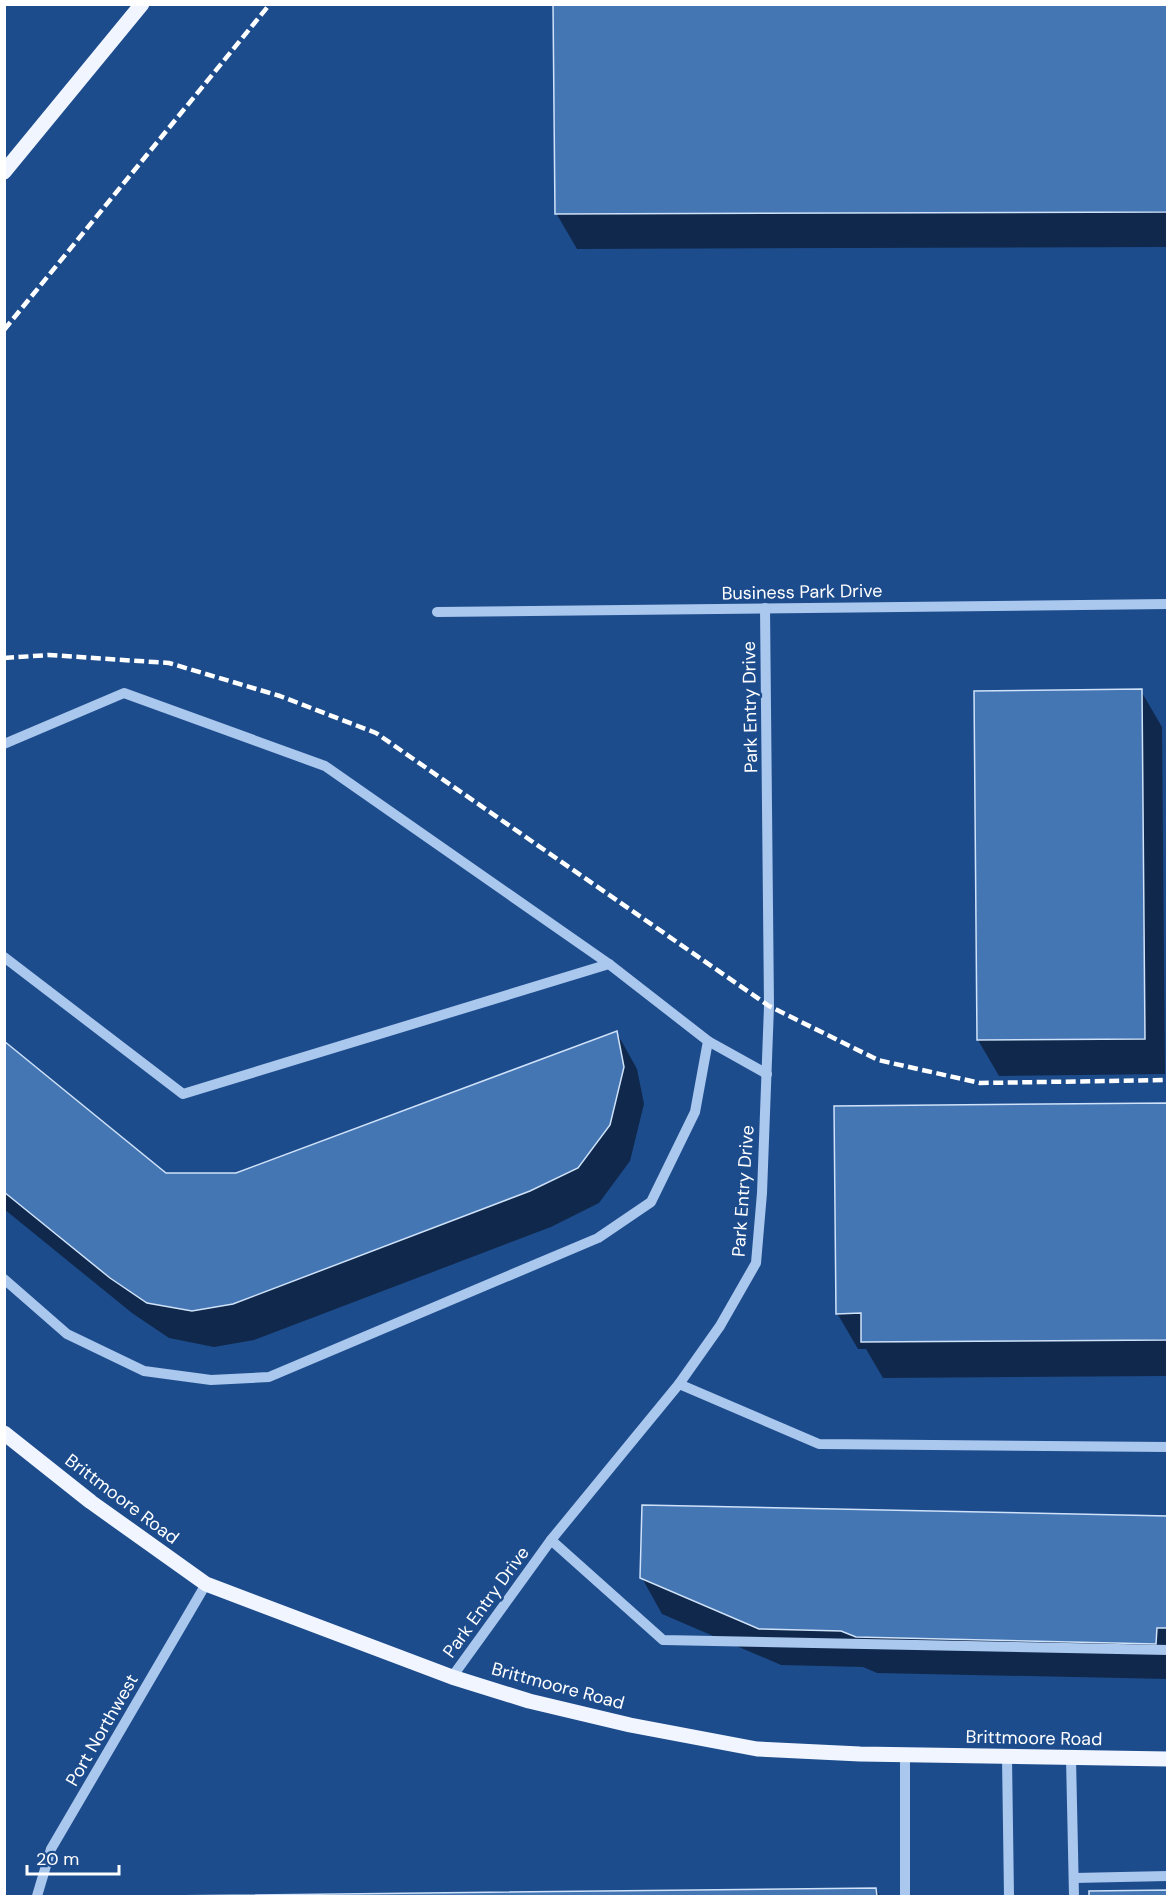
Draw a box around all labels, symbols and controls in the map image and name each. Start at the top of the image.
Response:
street label: Business Park Drive [721,579,883,605]
street label: Park Entry Drive [737,641,763,773]
street label: Park Entry Drive [726,1124,760,1258]
street label: Brittmoore Road [60,1448,184,1550]
street label: Park Entry Drive [438,1542,534,1662]
street label: Brittmoore Road [489,1657,627,1715]
street label: Port Northwest [60,1670,144,1790]
street label: Brittmoore Road [966,1725,1102,1751]
scale bar [27,1838,118,1876]
text: 20 m [36,1847,79,1871]

